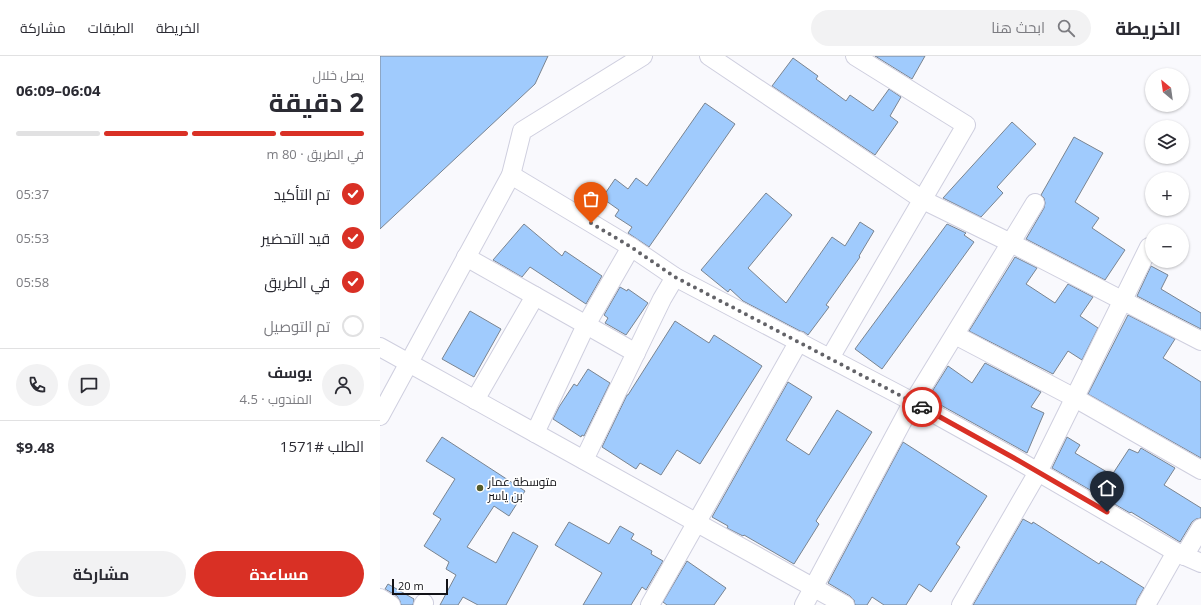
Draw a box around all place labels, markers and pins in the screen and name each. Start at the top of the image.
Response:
pin [574,182,608,223]
pin [1090,471,1124,512]
place label: متوسطة عمار بن ياسر [487,473,557,504]
marker: متوسطة عمار بن ياسر [475,483,485,493]

